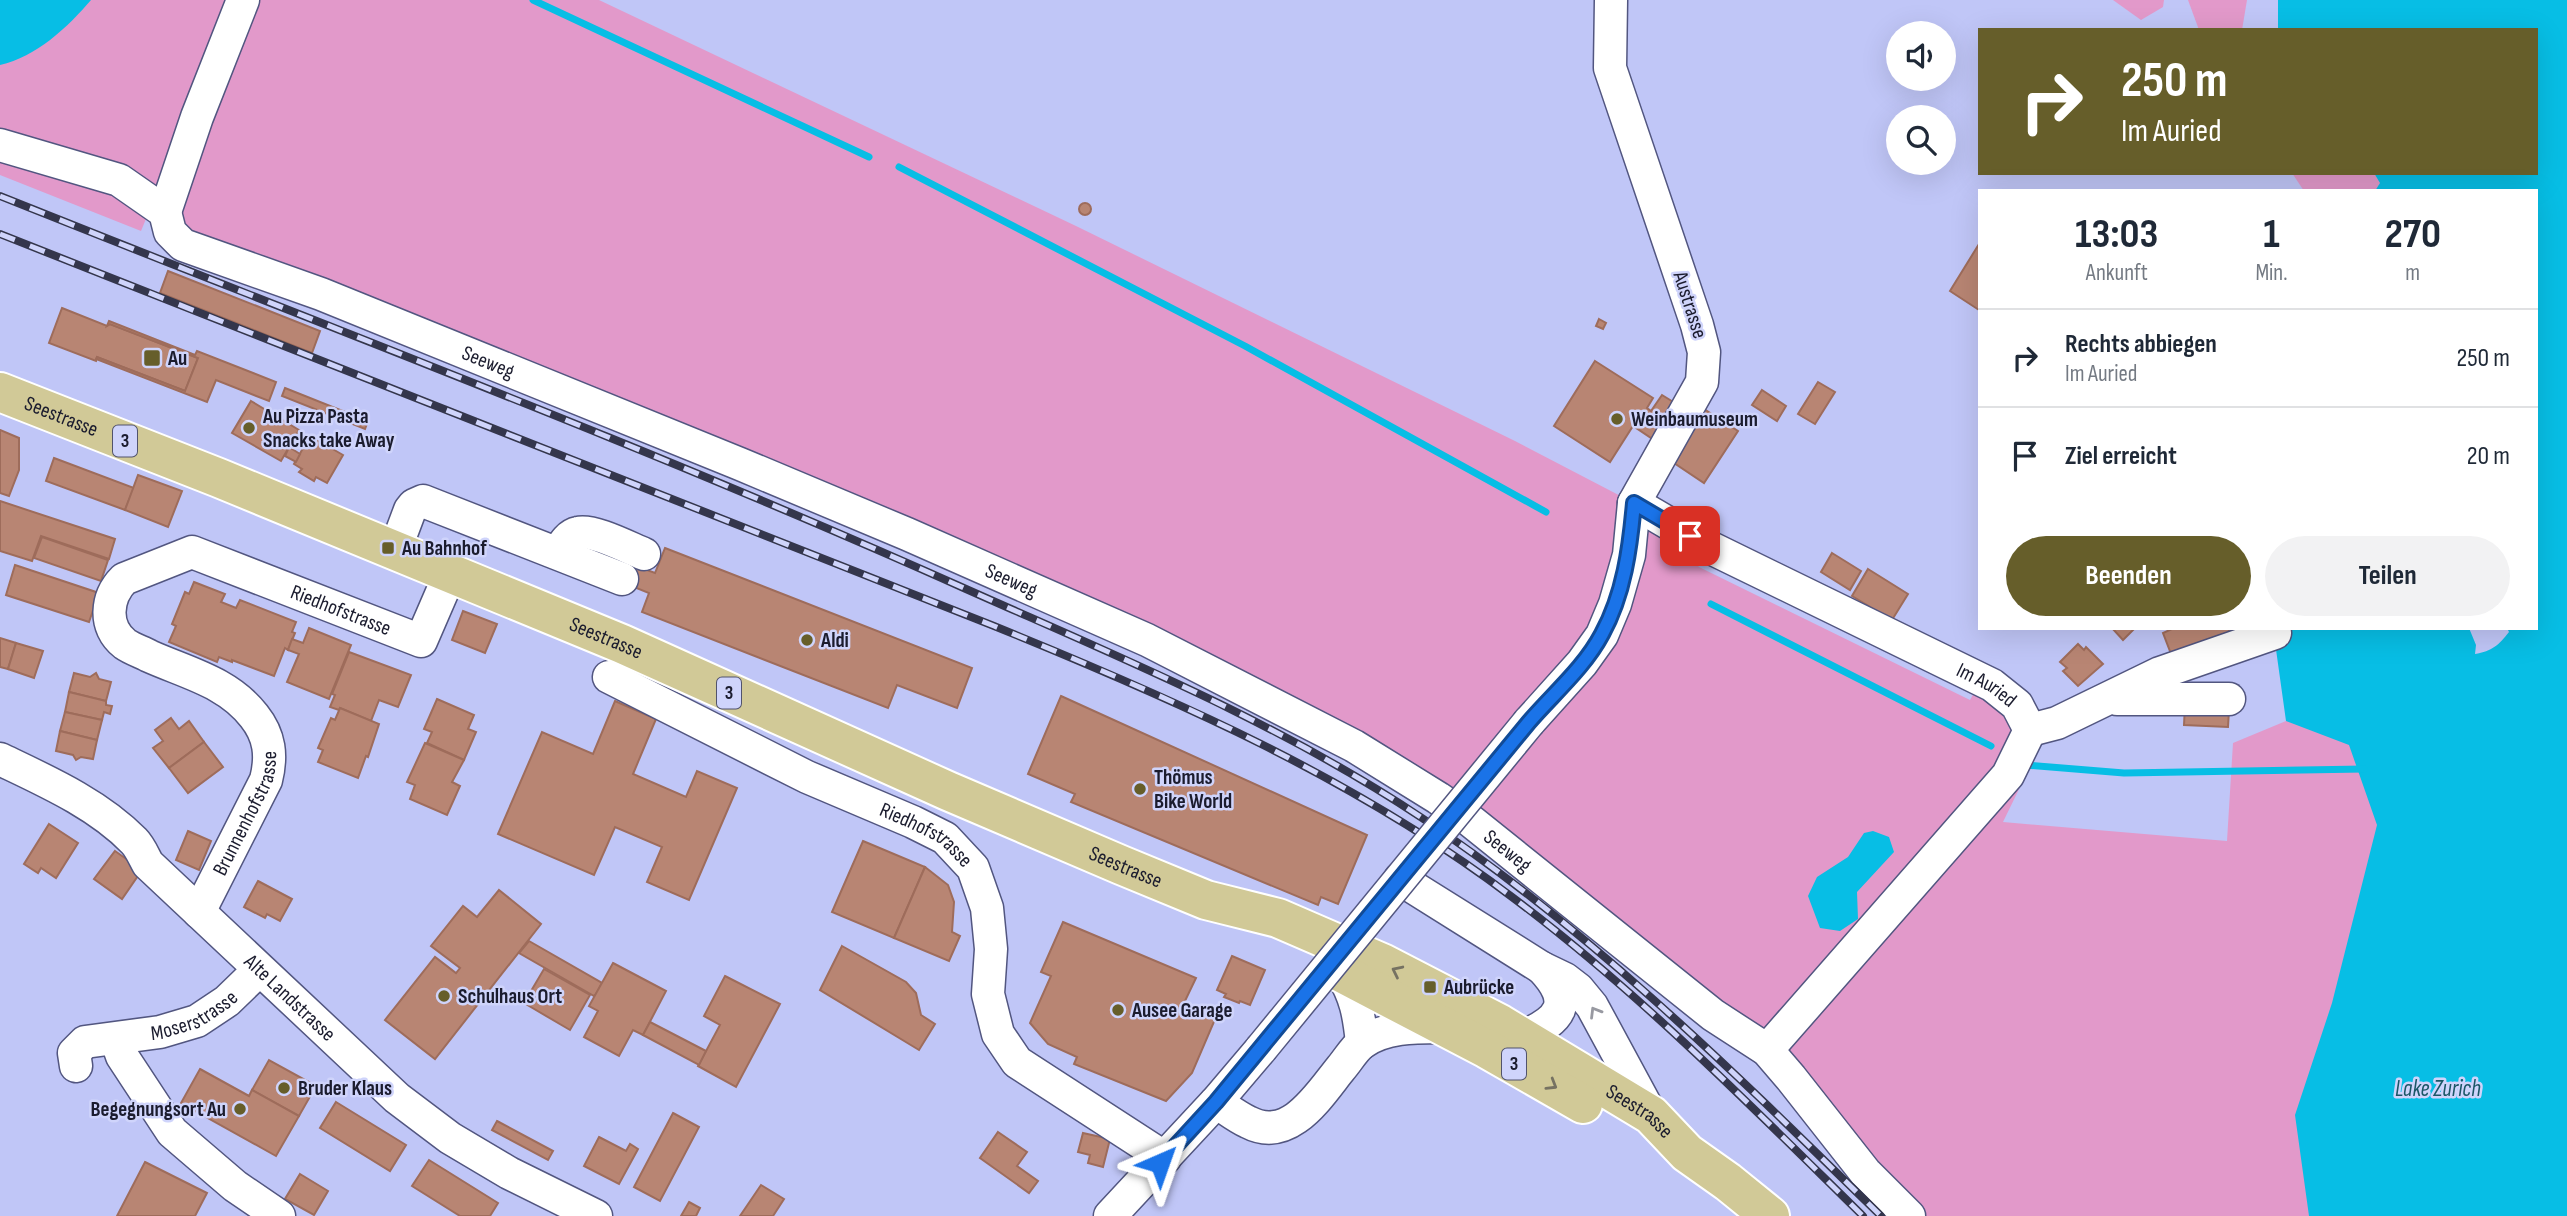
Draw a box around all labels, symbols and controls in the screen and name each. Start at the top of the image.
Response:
map controls [1886,21,1956,175]
button: sound [1886,21,1956,91]
text: 250 m [2121,52,2227,111]
icon: right [2006,56,2097,147]
button: search [1886,105,1956,175]
text: Im Auried [2121,112,2222,151]
text: 13:03 [2075,209,2158,260]
text: 1 [2263,209,2280,260]
text: 270 [2384,209,2441,260]
text: Ankunft [2086,259,2148,287]
text: Min. [2255,259,2288,287]
text: m [2405,259,2420,287]
street label: Austrasse [1667,267,1713,342]
text: Rechts abbiegen [2065,329,2217,360]
icon: right [2006,339,2044,377]
street label: Seeweg [458,340,518,384]
text: 250 m [2456,343,2510,374]
place label: Au [167,346,187,371]
marker: Au [142,348,162,368]
text: Im Auried [2065,360,2137,388]
street label: Seestrasse [21,390,102,442]
place label: Au Pizza Pasta Snacks take Away [262,404,395,453]
place label: Weinbaumuseum [1631,407,1758,432]
marker: Weinbaumuseum [1609,411,1625,427]
marker: Au Pizza Pasta Snacks take Away [241,420,257,436]
road number: 3 [113,426,137,456]
icon: arrive [2006,437,2044,475]
text: Ziel erreicht [2065,441,2177,472]
text: 20 m [2467,441,2510,472]
pin [1660,506,1720,566]
icon: arrive [1671,517,1709,555]
place label: Au Bahnhof [401,536,487,561]
button: Beenden [2006,536,2251,616]
button: Teilen [2265,536,2510,616]
marker: Au Bahnhof [380,540,396,556]
street label: Seeweg [982,558,1041,603]
street label: Riedhofstrasse [287,579,395,641]
street label: Seestrasse [566,611,647,664]
place label: Aldi [820,628,849,653]
marker: Aldi [799,632,815,648]
street label: Im Auried [1953,657,2022,712]
road number: 3 [717,678,741,708]
street label: Brunnenhofstrasse [207,751,282,879]
place label: Thömus Bike World [1154,765,1232,814]
marker: Thömus Bike World [1132,781,1148,797]
street label: Riedhofstrasse [876,797,978,872]
street label: Seeweg [1479,824,1537,877]
street label: Seestrasse [1085,840,1166,893]
street label: Alte Landstrasse [239,948,341,1046]
one-way arrow [1392,965,1404,979]
place label: Aubrücke [1443,975,1514,1000]
marker: Aubrücke [1422,979,1438,995]
place label: Schulhaus Ort [458,984,562,1009]
street label: Moserstrasse [149,985,243,1046]
marker: Schulhaus Ort [436,988,452,1004]
place label: Ausee Garage [1131,998,1232,1023]
marker: Ausee Garage [1110,1002,1126,1018]
one-way arrow [1590,1007,1603,1020]
road number: 3 [1502,1048,1526,1080]
water label: Lake Zurich [2395,1075,2481,1103]
place label: Bruder Klaus [298,1076,392,1101]
one-way arrow [1545,1077,1558,1090]
street label: Seestrasse [1602,1078,1679,1143]
marker: Bruder Klaus [276,1080,292,1096]
place label: Begegnungsort Au [90,1097,226,1122]
marker: Begegnungsort Au [232,1101,248,1117]
position arrow [1123,1126,1197,1200]

